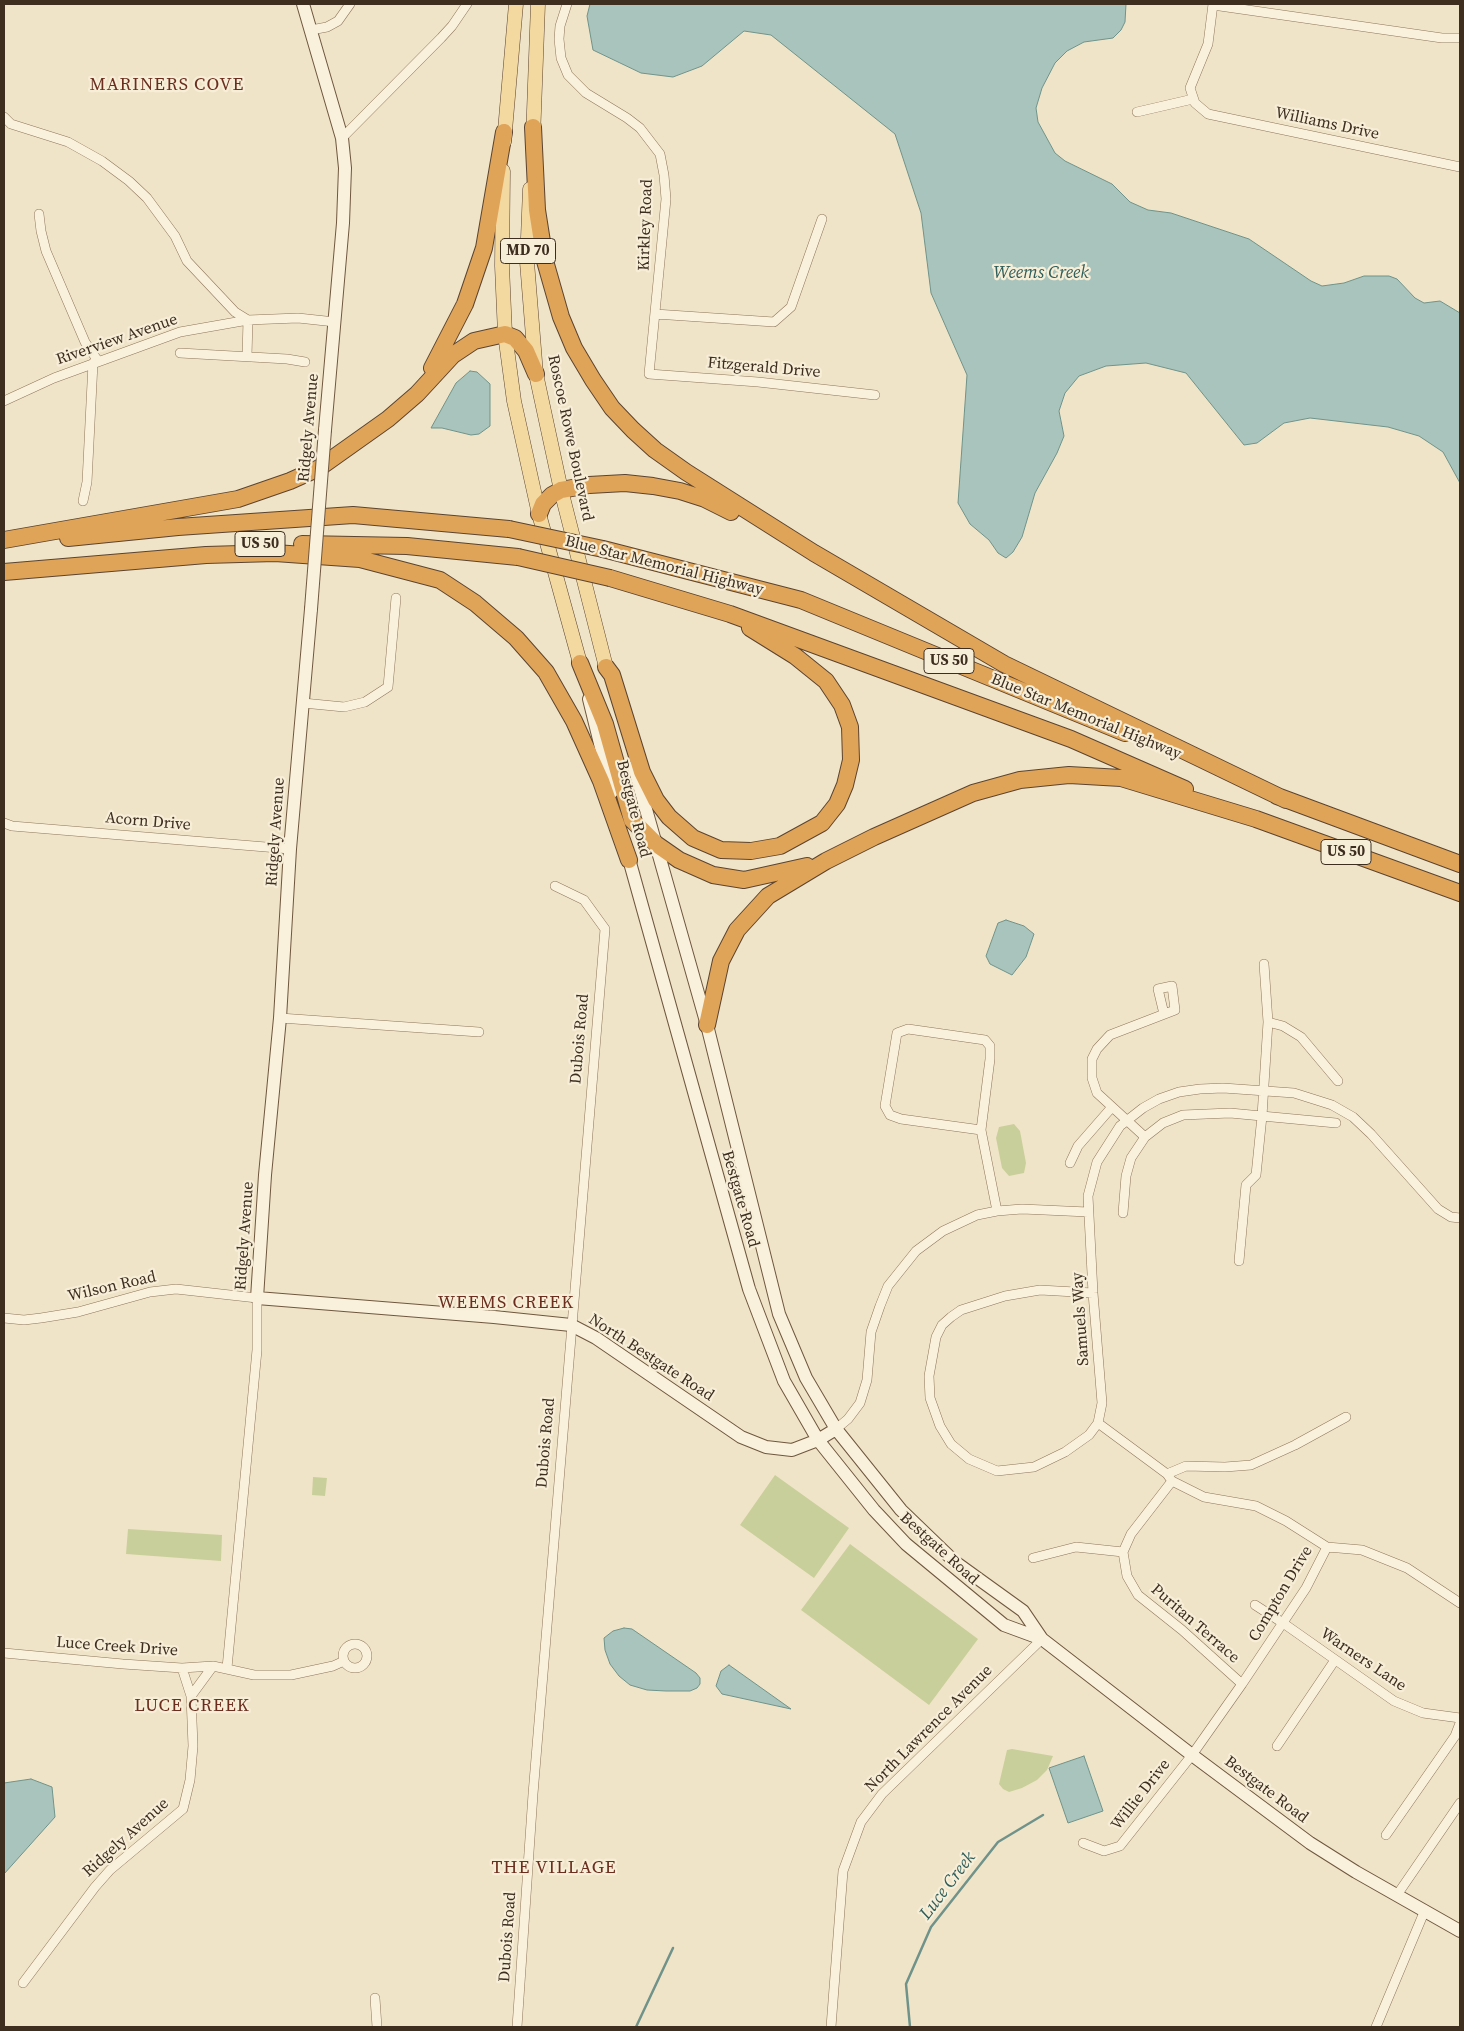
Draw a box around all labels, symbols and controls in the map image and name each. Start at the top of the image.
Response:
district label: MARINERS COVE [88,74,246,96]
street label: Williams Drive [1273,104,1381,144]
street label: Kirkley Road [635,179,657,271]
road number: MD 70 [500,238,556,264]
water label: Weems Creek [993,262,1089,284]
street label: Riverview Avenue [54,310,180,370]
street label: Roscoe Rowe Boulevard [543,353,597,523]
street label: Fitzgerald Drive [707,353,821,383]
street label: Ridgely Avenue [295,373,323,483]
road number: US 50 [235,532,285,556]
street label: Blue Star Memorial Highway [563,532,765,600]
road number: US 50 [924,648,974,674]
street label: Blue Star Memorial Highway [988,670,1184,764]
street label: Bestgate Road [612,758,654,860]
street label: Ridgely Avenue [263,777,289,887]
street label: Acorn Drive [104,809,192,835]
road number: US 50 [1321,840,1371,864]
street label: Dubois Road [566,993,594,1085]
street label: Bestgate Road [717,1148,763,1250]
street label: Ridgely Avenue [232,1181,258,1291]
street label: Wilson Road [66,1268,158,1306]
street label: Samuels Way [1068,1272,1094,1366]
district label: WEEMS CREEK [436,1292,576,1314]
street label: North Bestgate Road [585,1310,717,1406]
street label: Dubois Road [532,1397,560,1489]
street label: Bestgate Road [895,1508,983,1590]
street label: Compton Drive [1245,1543,1317,1645]
street label: Puritan Terrace [1147,1580,1243,1668]
street label: Warners Lane [1316,1624,1410,1696]
street label: Luce Creek Drive [56,1633,178,1661]
street label: North Lawrence Avenue [861,1661,997,1797]
district label: LUCE CREEK [133,1695,251,1717]
street label: Bestgate Road [1220,1752,1312,1828]
street label: Willie Drive [1107,1756,1175,1834]
street label: Ridgely Avenue [79,1794,173,1882]
water label: Luce Creek [915,1848,981,1924]
district label: THE VILLAGE [490,1857,618,1879]
street label: Dubois Road [495,1891,521,1983]

